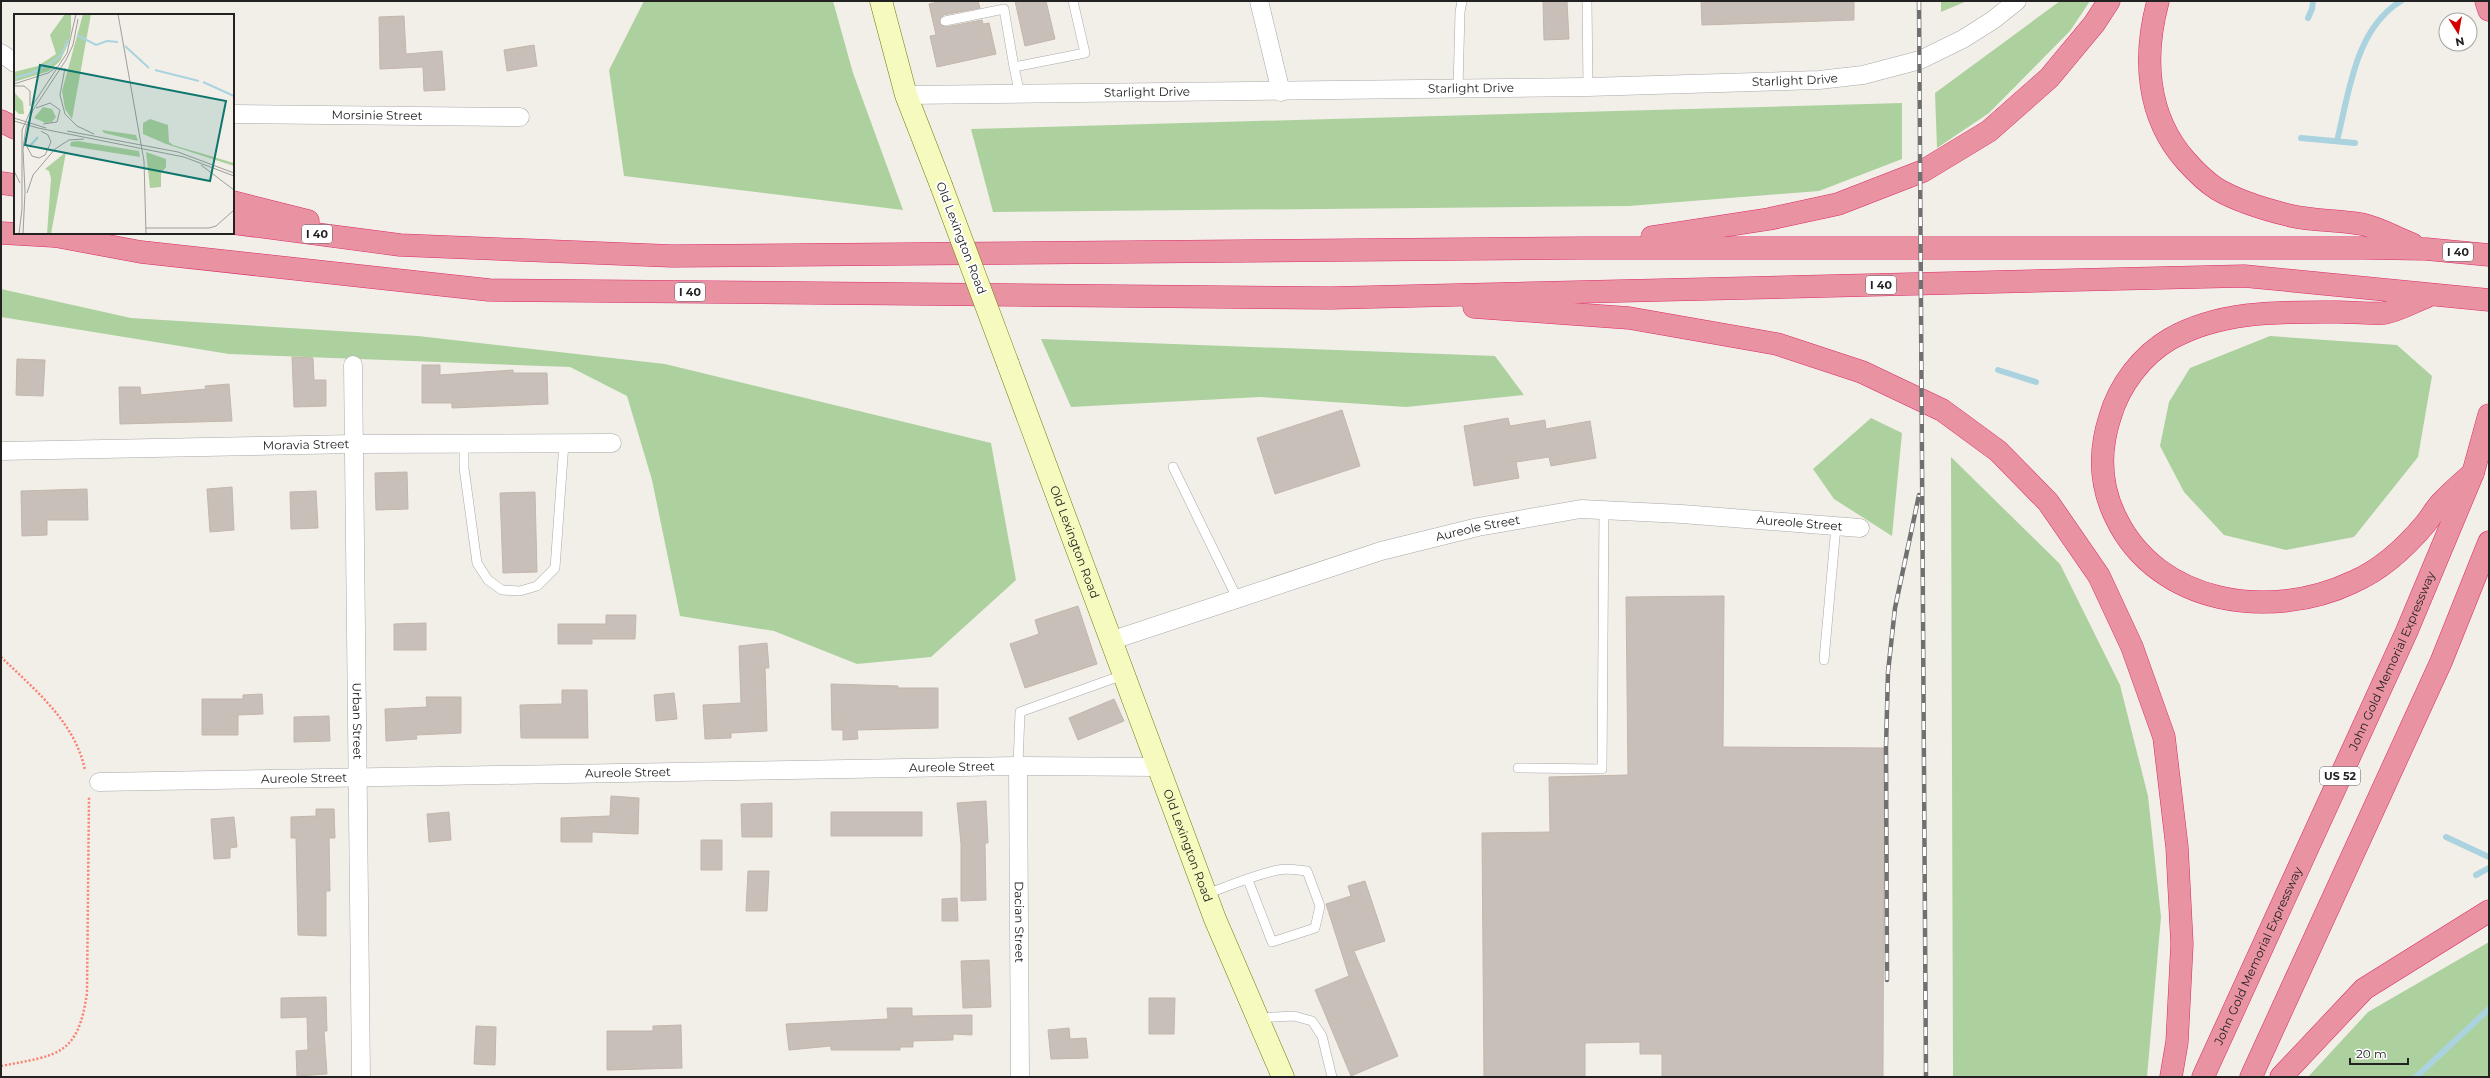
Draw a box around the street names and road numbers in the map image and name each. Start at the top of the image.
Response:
street label: Starlight Drive [1752,70,1839,89]
street label: Starlight Drive [1428,80,1514,96]
street label: Starlight Drive [1104,84,1190,100]
street label: Morsinie Street [331,107,423,123]
street label: Old Lexington Road [933,179,990,296]
road number: I 40 [302,225,332,243]
road number: I 40 [2443,243,2473,261]
road number: I 40 [1866,276,1896,294]
road number: I 40 [675,283,705,301]
street label: Moravia Street [262,436,349,453]
street label: Old Lexington Road [1047,483,1103,600]
street label: Aureole Street [1434,512,1521,544]
street label: Aureole Street [1756,512,1843,534]
street label: John Gold Memorial Expressway [2345,569,2438,754]
street label: Urban Street [350,682,365,760]
street label: Aureole Street [909,758,995,775]
street label: Aureole Street [585,764,671,781]
road number: US 52 [2320,767,2360,785]
street label: Aureole Street [261,770,347,786]
street label: Old Lexington Road [1160,787,1216,904]
street label: John Gold Memorial Expressway [2210,864,2305,1048]
street label: Dacian Street [1012,881,1027,963]

